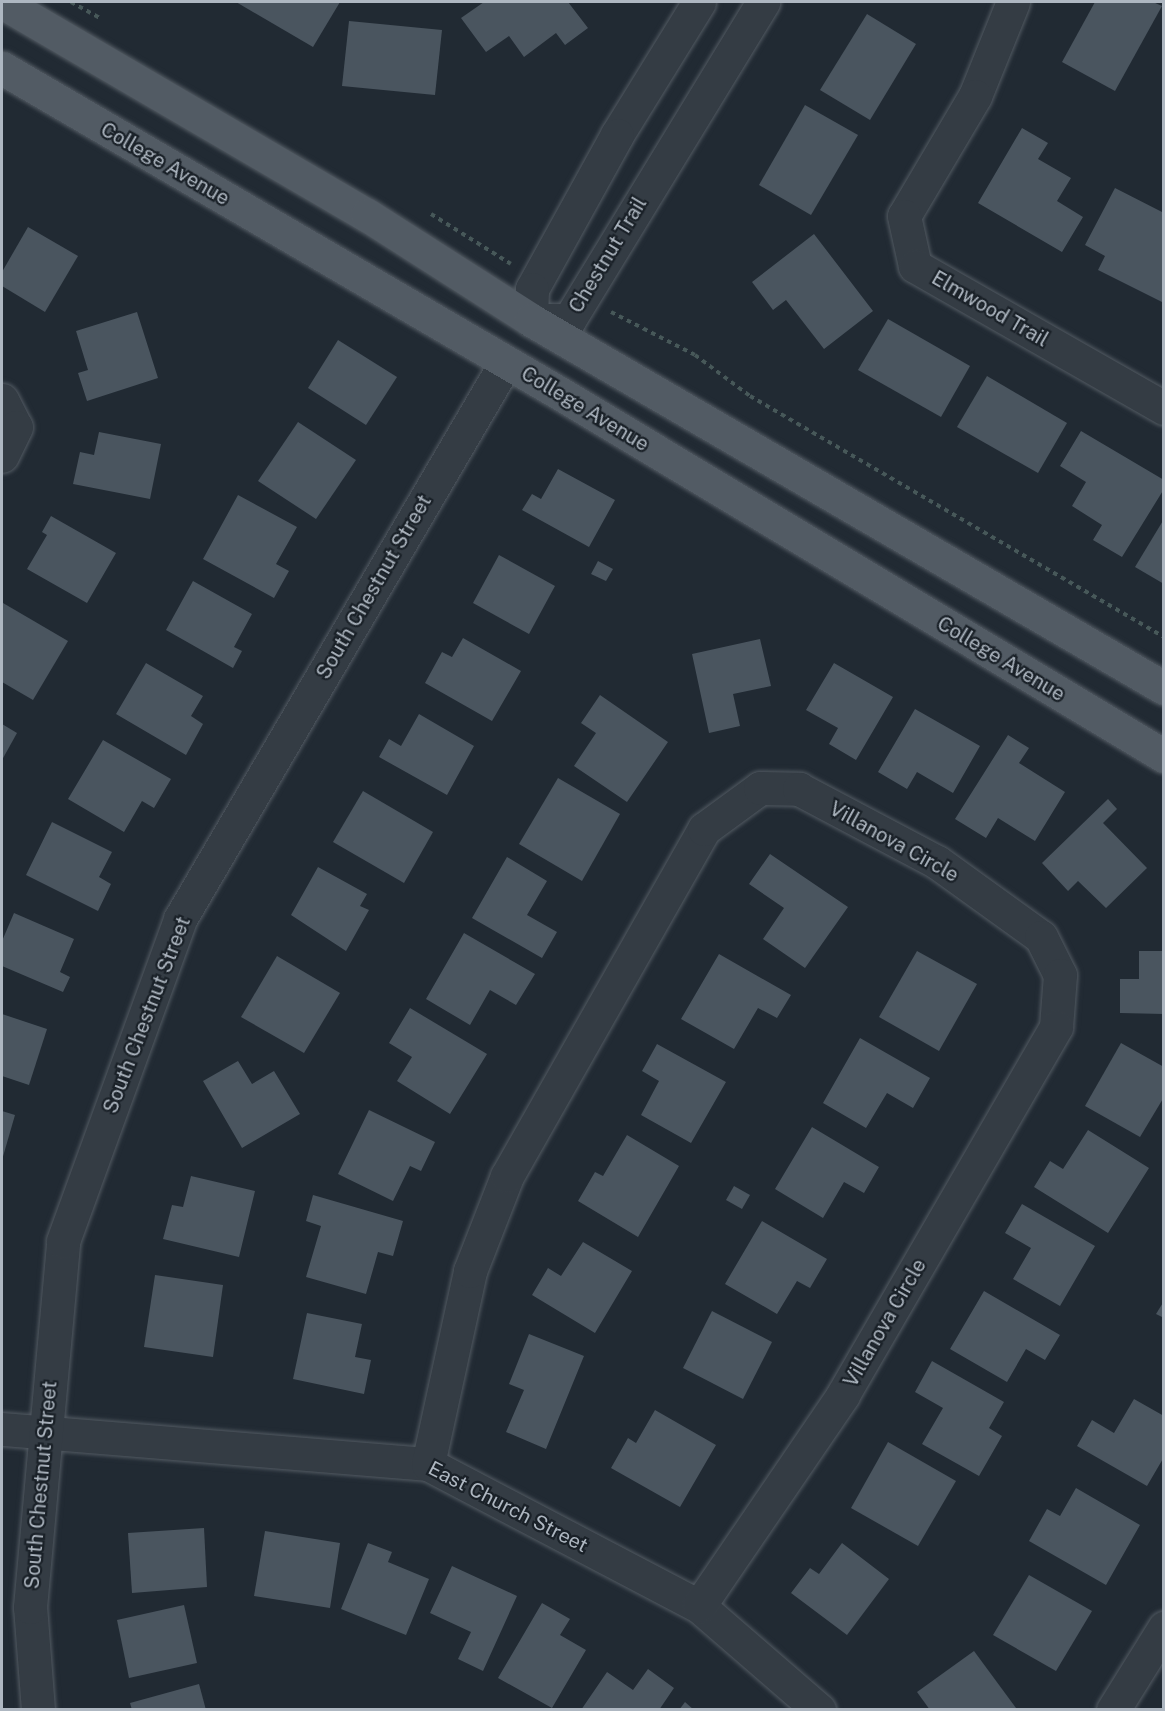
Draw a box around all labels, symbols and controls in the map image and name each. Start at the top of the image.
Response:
street label: College Avenue [96,117,234,211]
street label: Chestnut Trail [564,193,652,317]
street label: Elmwood Trail [927,266,1053,352]
street label: College Avenue [517,361,653,457]
street label: South Chestnut Street [311,491,437,683]
street label: College Avenue [933,611,1069,707]
street label: Villanova Circle [825,797,963,887]
street label: South Chestnut Street [98,913,196,1117]
street label: Villanova Circle [839,1255,931,1391]
street label: South Chestnut Street [20,1380,62,1590]
street label: East Church Street [424,1456,592,1558]

